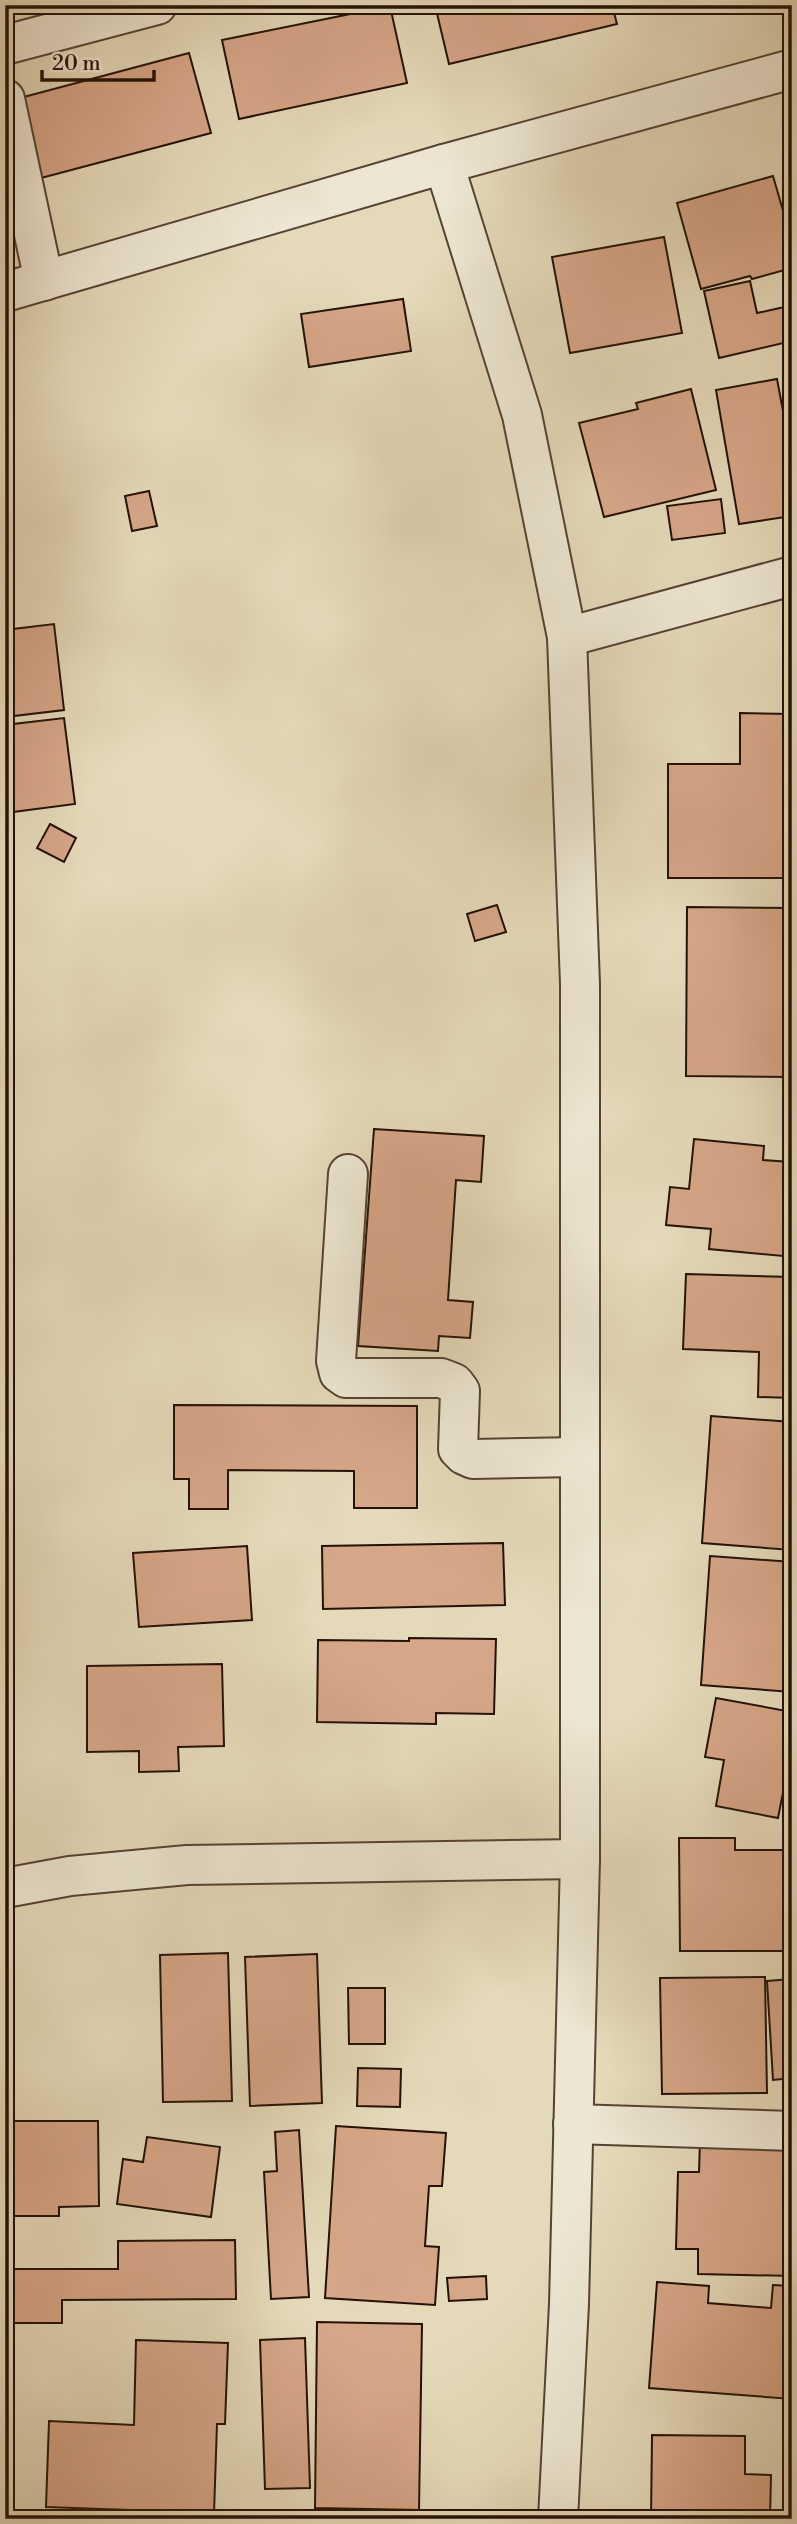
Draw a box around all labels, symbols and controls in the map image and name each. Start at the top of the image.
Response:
scale bar [42,38,154,82]
text: 20 m [52,51,101,77]

